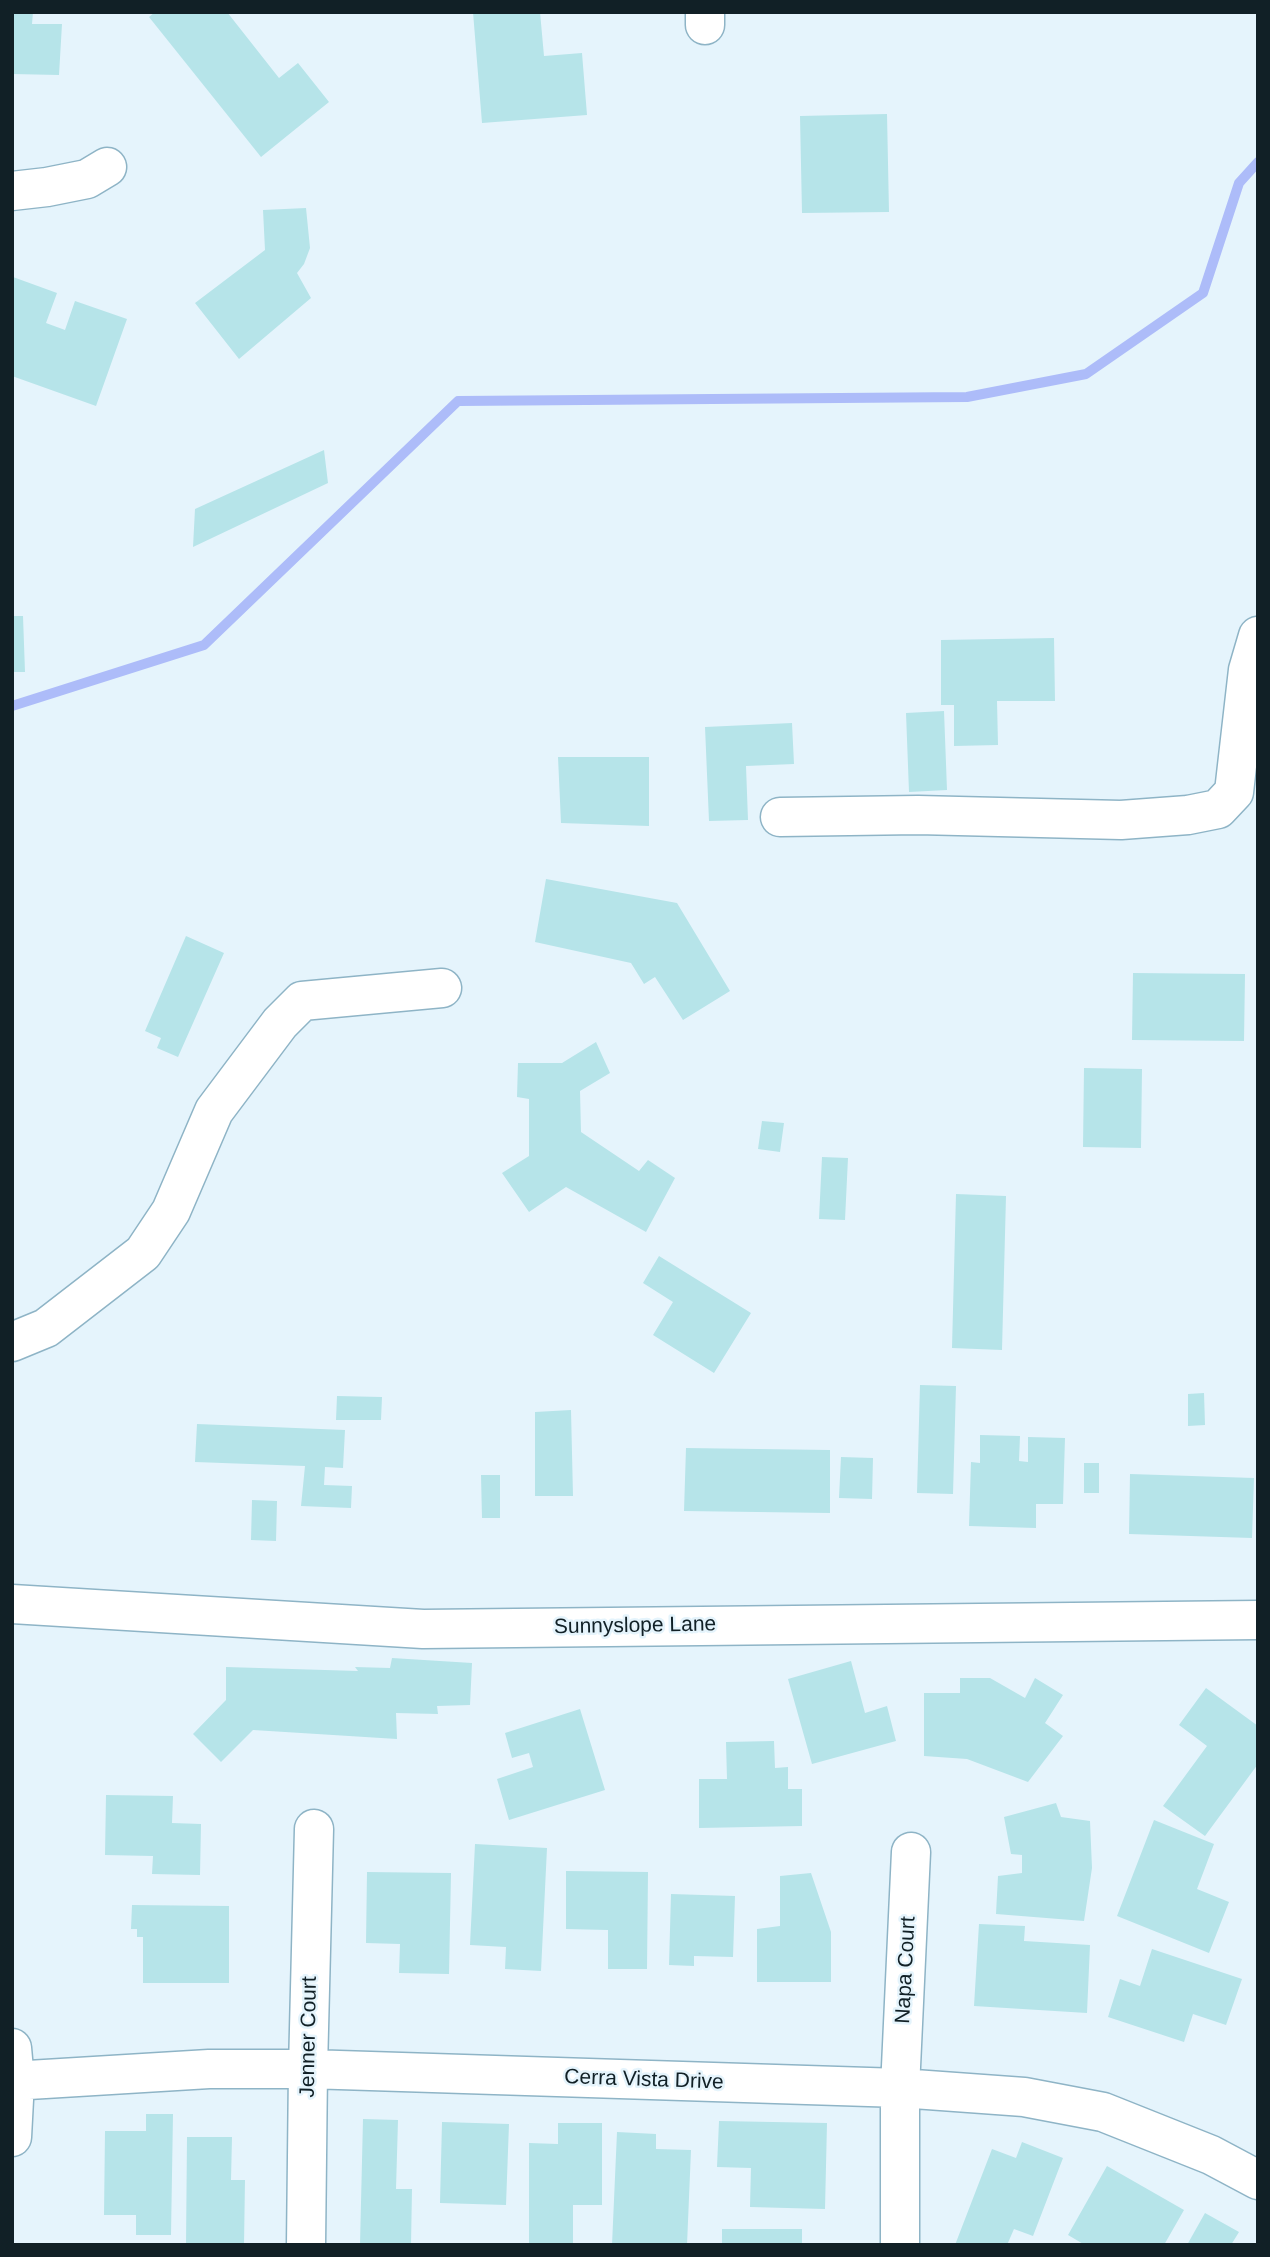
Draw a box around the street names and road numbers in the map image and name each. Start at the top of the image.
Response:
street label: Sunnyslope Lane [554,1612,716,1640]
street label: Napa Court [891,1916,921,2024]
street label: Jenner Court [295,1976,323,2098]
street label: Cerra Vista Drive [564,2065,724,2095]

